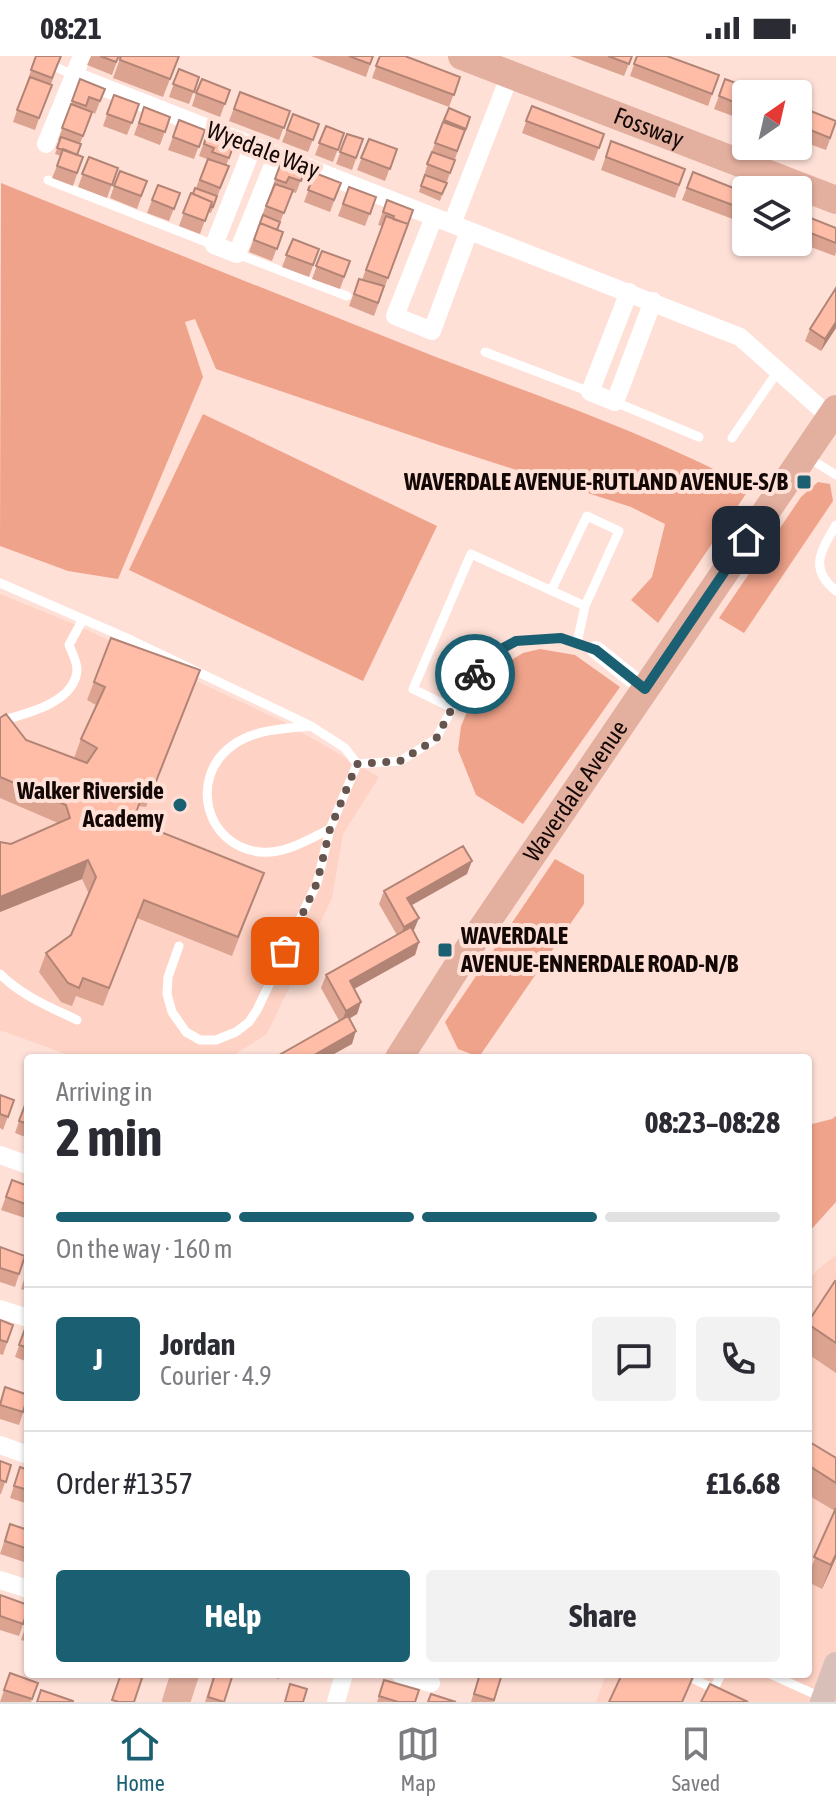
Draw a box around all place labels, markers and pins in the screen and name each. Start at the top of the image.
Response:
place label: WAVERDALE AVENUE-RUTLAND AVENUE-S/B [403,468,789,495]
marker: WAVERDALE AVENUE-RUTLAND AVENUE-S/B [795,473,813,491]
pin [712,506,780,574]
place label: Walker Riverside Academy [16,777,164,832]
marker: Walker Riverside Academy [171,796,189,814]
pin [251,917,319,985]
place label: WAVERDALE AVENUE-ENNERDALE ROAD-N/B [460,922,739,977]
marker: WAVERDALE AVENUE-ENNERDALE ROAD-N/B [436,941,454,959]

